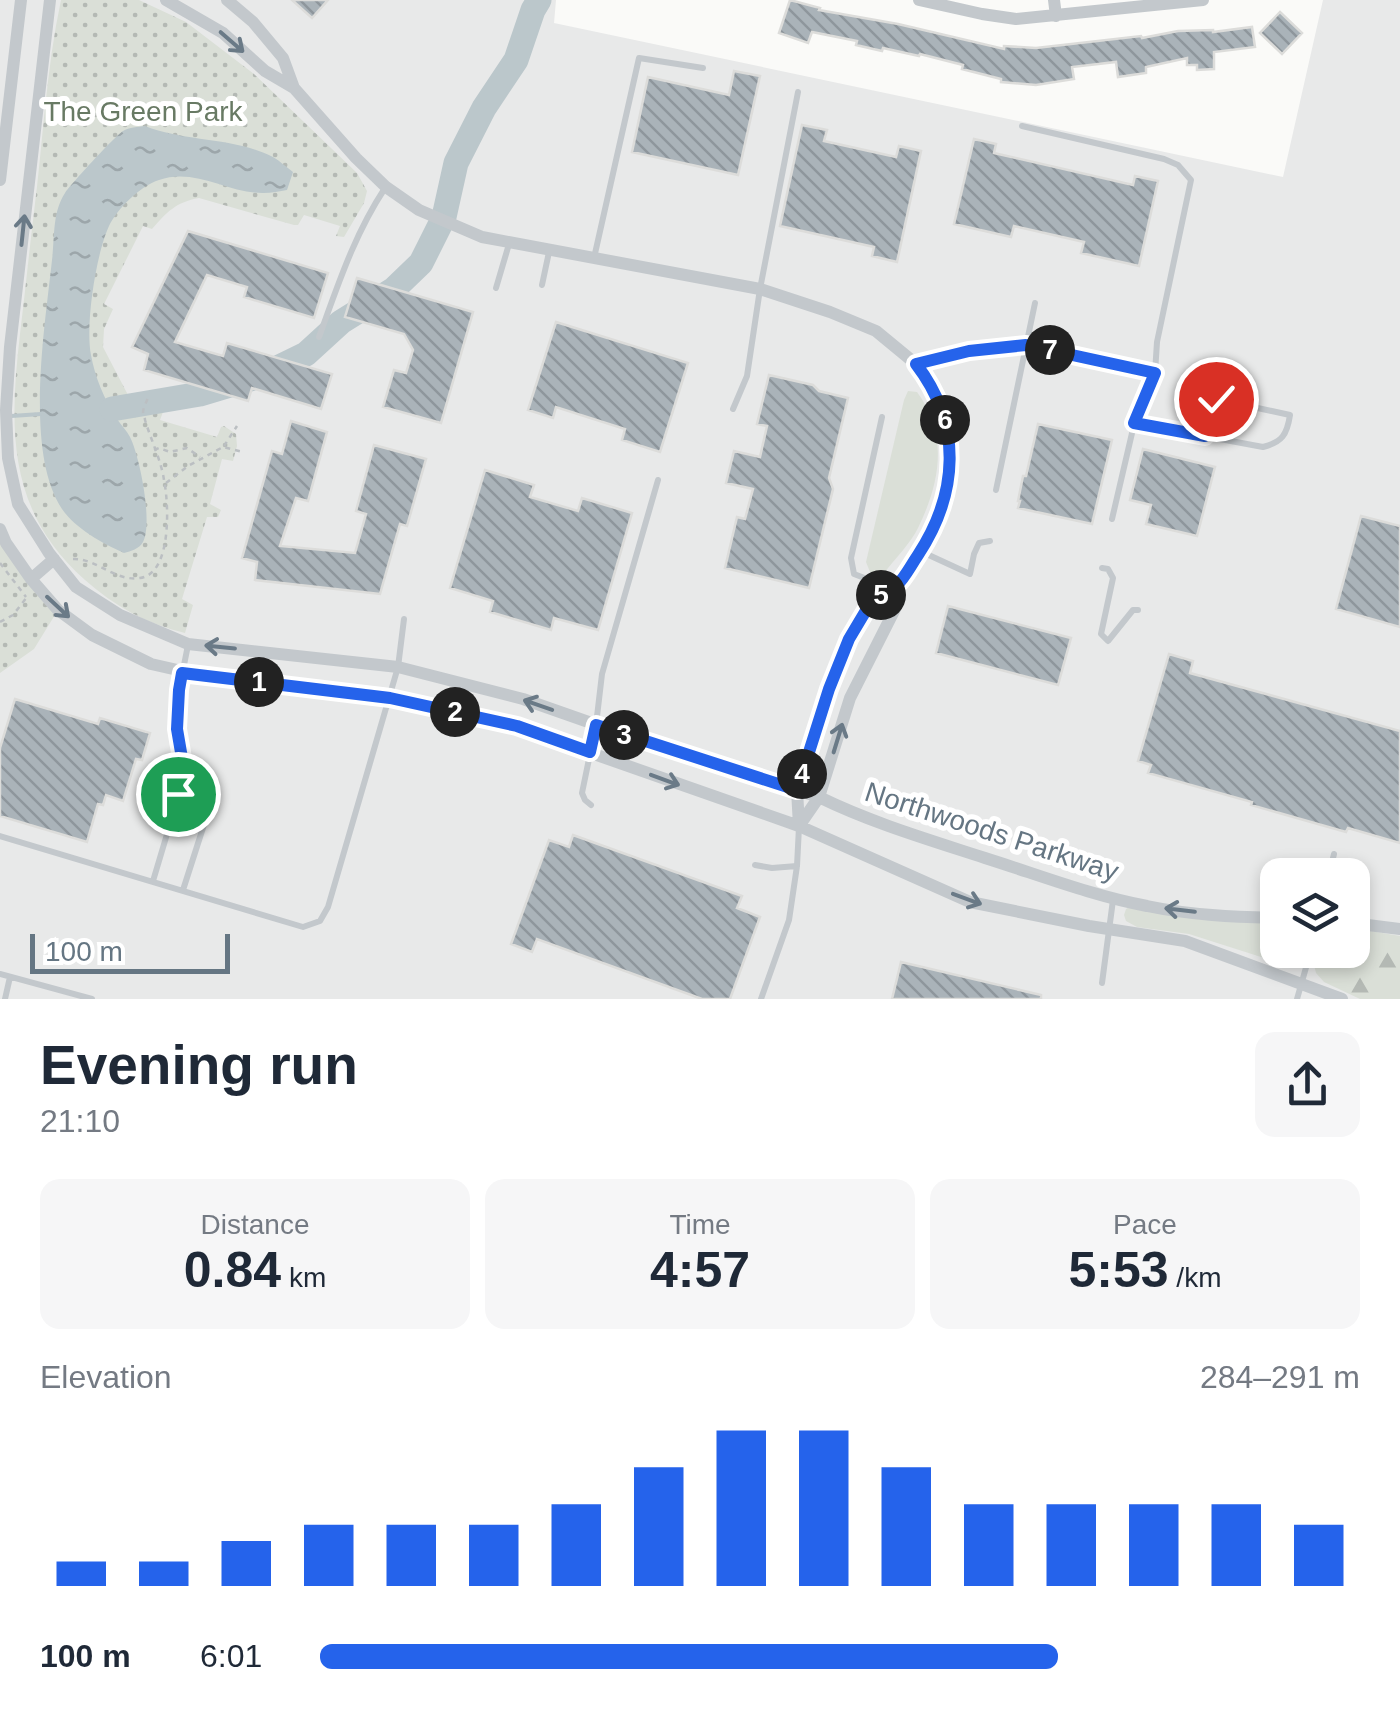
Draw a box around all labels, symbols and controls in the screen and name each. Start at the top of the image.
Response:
one-way arrow [218,30,244,52]
park label: The Green Park [43,96,244,127]
one-way arrow [14,215,33,247]
pin: 7 [1025,325,1075,375]
text: 7 [1042,334,1058,365]
pin [1174,357,1259,442]
icon: check [1189,372,1244,427]
pin: 6 [920,395,970,445]
text: 6 [937,404,953,435]
pin: 5 [856,570,906,620]
text: 5 [873,579,889,610]
one-way arrow [45,595,69,619]
one-way arrow [204,638,236,657]
pin: 1 [234,657,284,707]
text: 1 [251,666,267,697]
pin: 2 [430,687,480,737]
one-way arrow [524,695,555,713]
text: 2 [447,696,463,727]
pin: 3 [599,710,649,760]
text: 3 [616,719,632,750]
one-way arrow [830,723,848,754]
pin: 4 [777,749,827,799]
pin [136,752,221,837]
text: 4 [794,758,810,789]
icon: arrive [151,767,206,822]
one-way arrow [649,772,680,790]
street label: Northwoods Parkway [861,776,1122,887]
map controls [1260,858,1370,968]
button: layers [1260,858,1370,968]
one-way arrow [951,891,982,909]
one-way arrow [1165,901,1197,919]
scale bar [30,929,230,974]
text: 100 m [45,936,123,967]
button: share [1255,1032,1360,1137]
text: Evening run [40,1034,358,1096]
text: 21:10 [40,1103,120,1139]
text: Distance [201,1209,309,1240]
text: Time [669,1209,731,1240]
text: Pace [1113,1209,1177,1240]
text: 0.84 [184,1242,281,1298]
text: 4:57 [650,1242,750,1298]
text: 5:53 [1069,1242,1169,1298]
text: km [281,1262,326,1293]
text: /km [1169,1262,1221,1293]
text: Elevation [40,1359,172,1395]
text: 284–291 m [1200,1359,1360,1395]
text: 100 m [40,1638,131,1674]
text: 6:01 [200,1638,262,1674]

